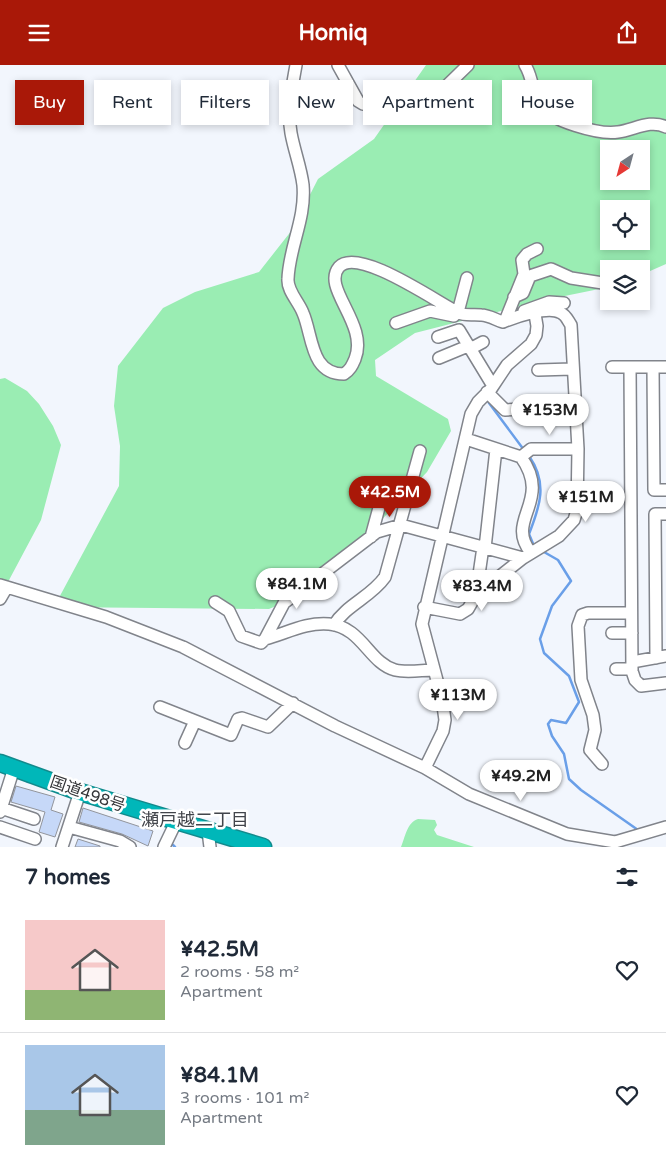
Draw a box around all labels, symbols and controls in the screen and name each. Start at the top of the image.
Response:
icon: menu [25,19,53,47]
icon: share [613,19,641,47]
text: Homiq [298,20,368,46]
chip: Buy [15,80,84,125]
chip: Rent [94,80,171,125]
chip: Filters [181,80,269,125]
chip: New [279,80,353,125]
chip: Apartment [363,80,492,125]
chip: House [502,80,592,125]
north arrow [600,140,650,190]
map controls [600,140,650,310]
button: locate [600,200,650,250]
button: layers [600,260,650,310]
pin: ¥153M [515,393,585,436]
text: ¥153M [522,400,578,420]
pin: ¥42.5M [349,475,431,518]
pin: ¥151M [551,481,621,523]
text: ¥42.5M [360,482,420,502]
text: ¥151M [558,487,614,507]
pin: ¥84.1M [256,567,338,610]
pin: ¥83.4M [441,569,523,612]
text: ¥84.1M [267,574,327,594]
text: ¥83.4M [452,576,512,596]
pin: ¥113M [423,679,493,721]
text: ¥113M [430,685,486,705]
pin: ¥49.2M [480,759,562,802]
text: ¥49.2M [491,766,551,786]
street label: 国道498号 [47,772,128,816]
district label: 瀬戸越二丁目 [141,809,249,831]
icon: filters [613,863,641,891]
text: 7 homes [25,865,110,890]
text: ¥42.5M [180,937,259,962]
icon: home [65,940,125,1000]
icon: heart [613,956,641,984]
text: 2 rooms · 58 m² [180,962,299,982]
text: Apartment [180,982,263,1002]
text: ¥84.1M [180,1063,259,1088]
icon: home [65,1065,125,1125]
icon: heart [613,1081,641,1109]
text: 3 rooms · 101 m² [180,1088,309,1108]
text: Apartment [180,1108,263,1128]

